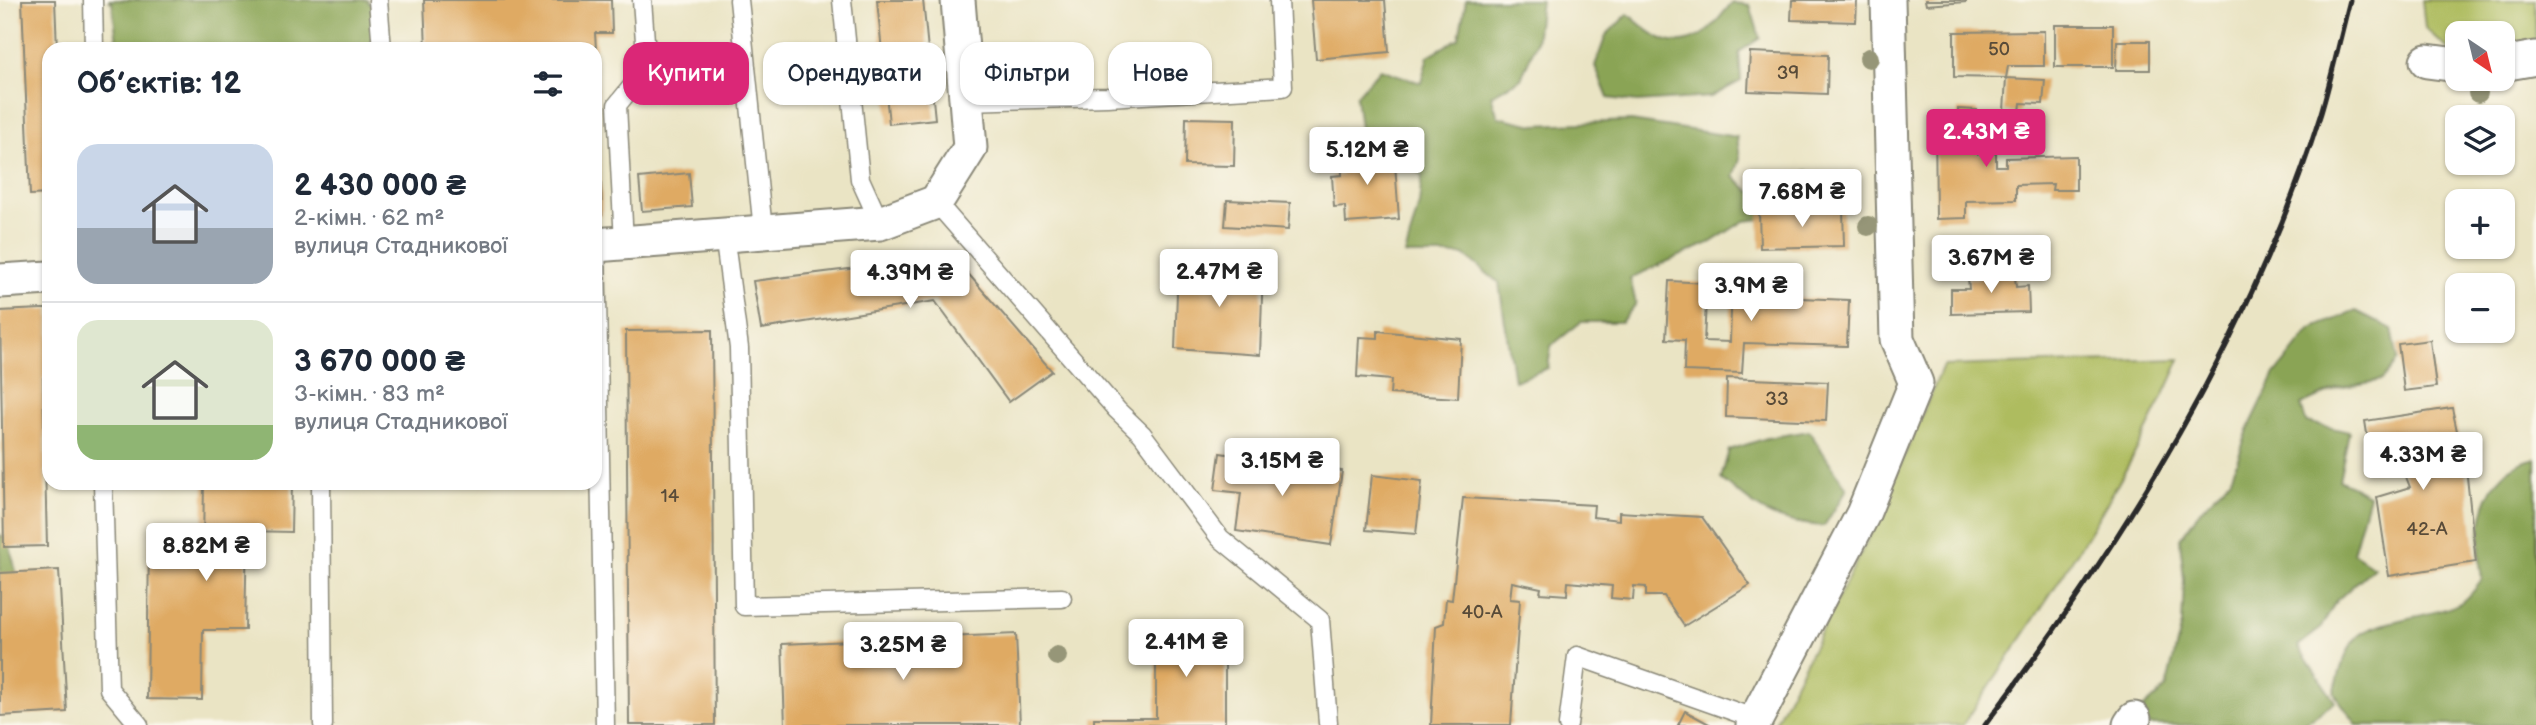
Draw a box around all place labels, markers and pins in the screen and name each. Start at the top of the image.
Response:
pin: 2.43M ₴ [1921,110,2051,169]
pin: 5.12M ₴ [1302,128,1432,187]
pin: 7.68M ₴ [1737,170,1867,229]
pin: 3.67M ₴ [1926,236,2056,295]
pin: 4.39M ₴ [845,250,975,310]
pin: 2.47M ₴ [1154,250,1284,309]
pin: 3.9M ₴ [1694,264,1808,323]
pin: 4.33M ₴ [2358,433,2488,492]
pin: 3.15M ₴ [1217,438,1347,498]
pin: 8.82M ₴ [141,524,271,583]
pin: 2.41M ₴ [1121,620,1251,679]
pin: 3.25M ₴ [838,622,968,682]

